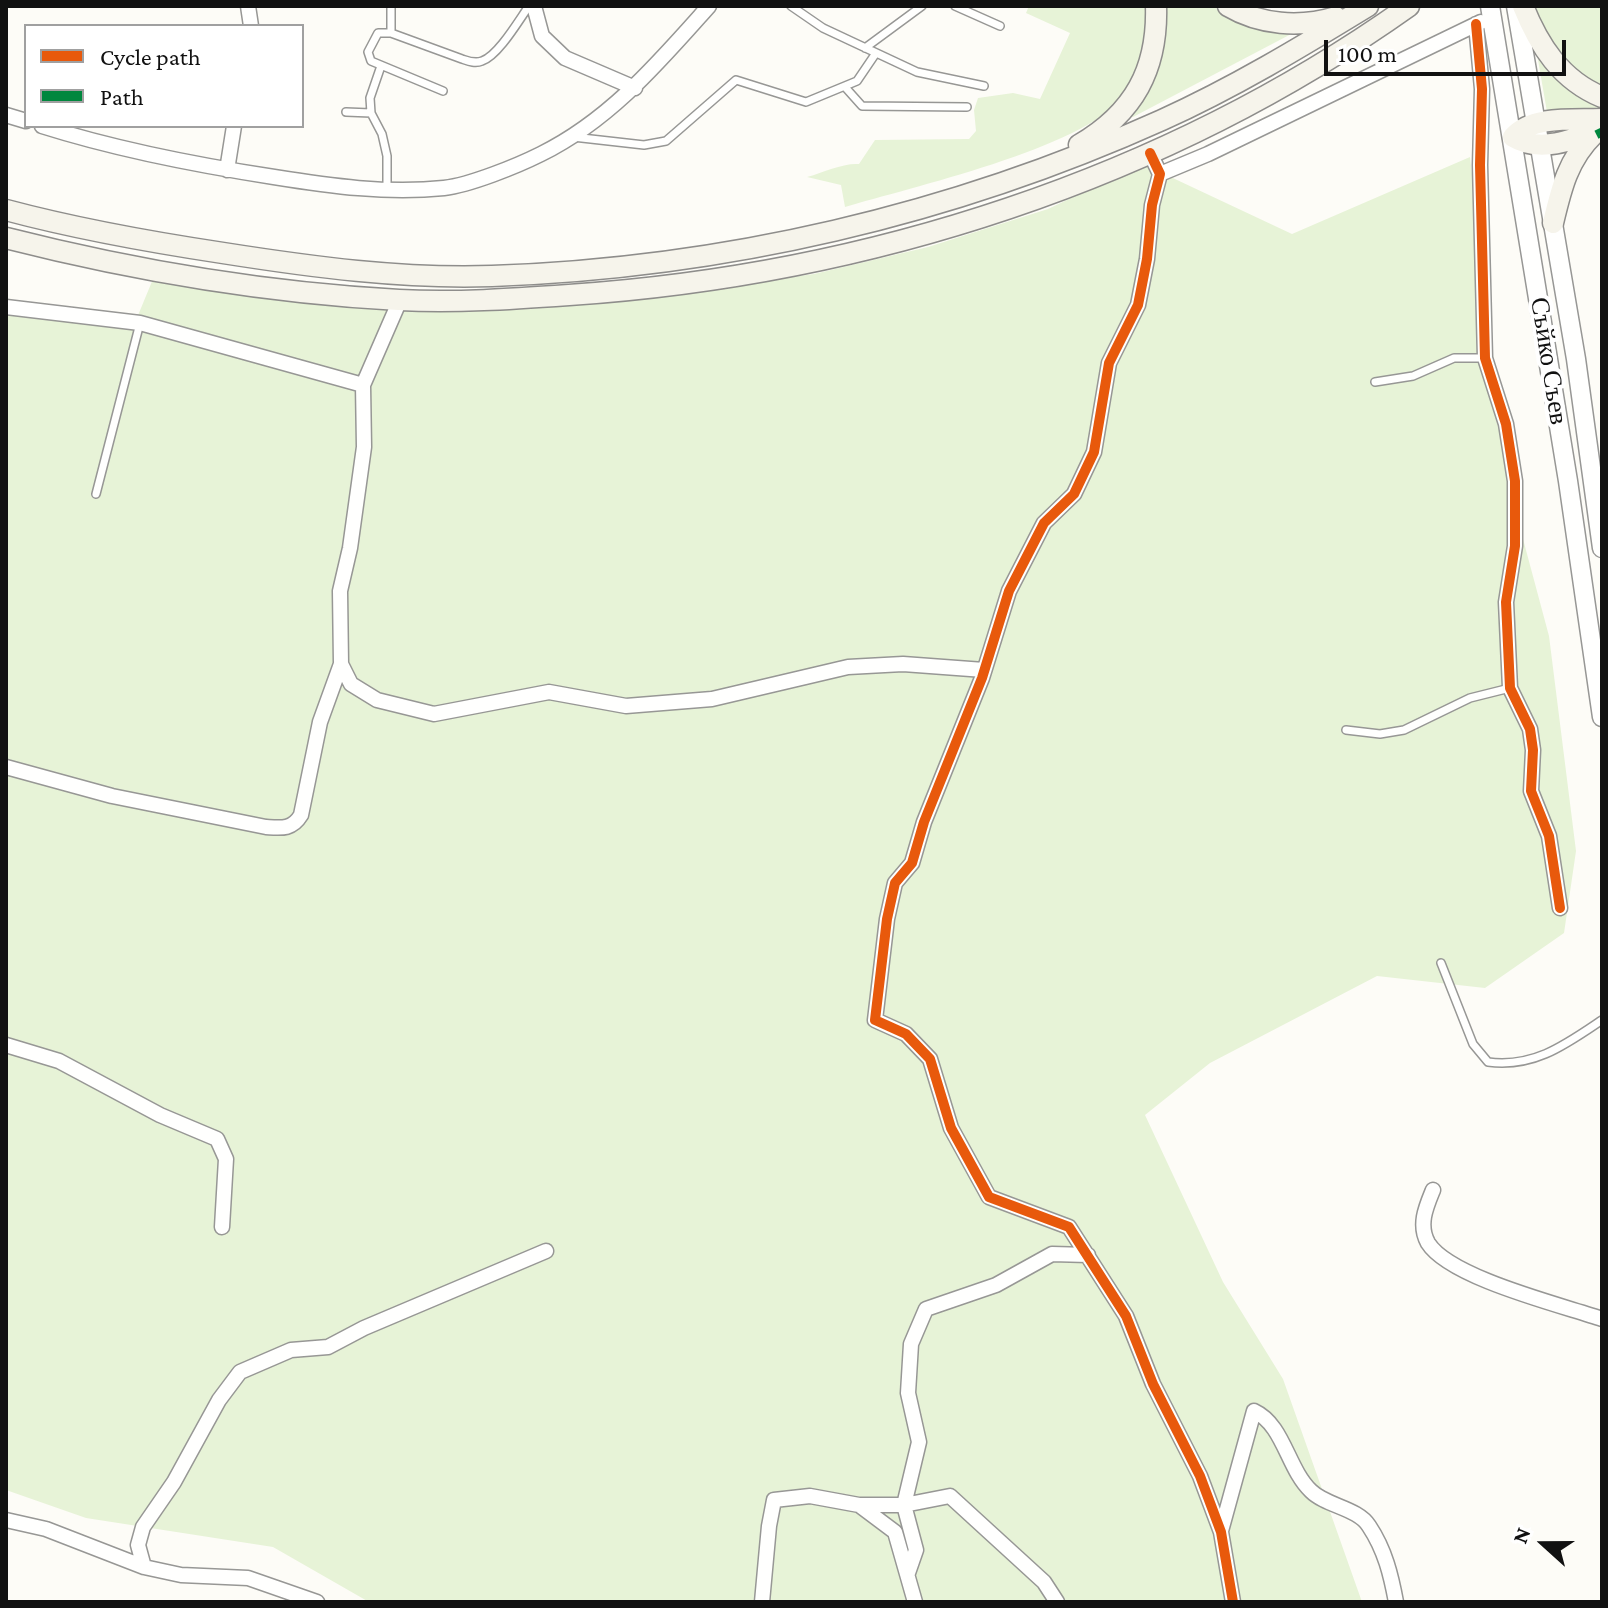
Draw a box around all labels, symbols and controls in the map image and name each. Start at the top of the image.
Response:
legend [24,24,304,128]
scale bar [1328,24,1570,74]
text: 100 m [1338,40,1397,67]
text: Cycle path [100,43,201,70]
text: Path [100,83,144,110]
street label: Съйко Съев [1524,295,1574,427]
north arrow [1504,1504,1584,1584]
text: N [1507,1524,1535,1547]

